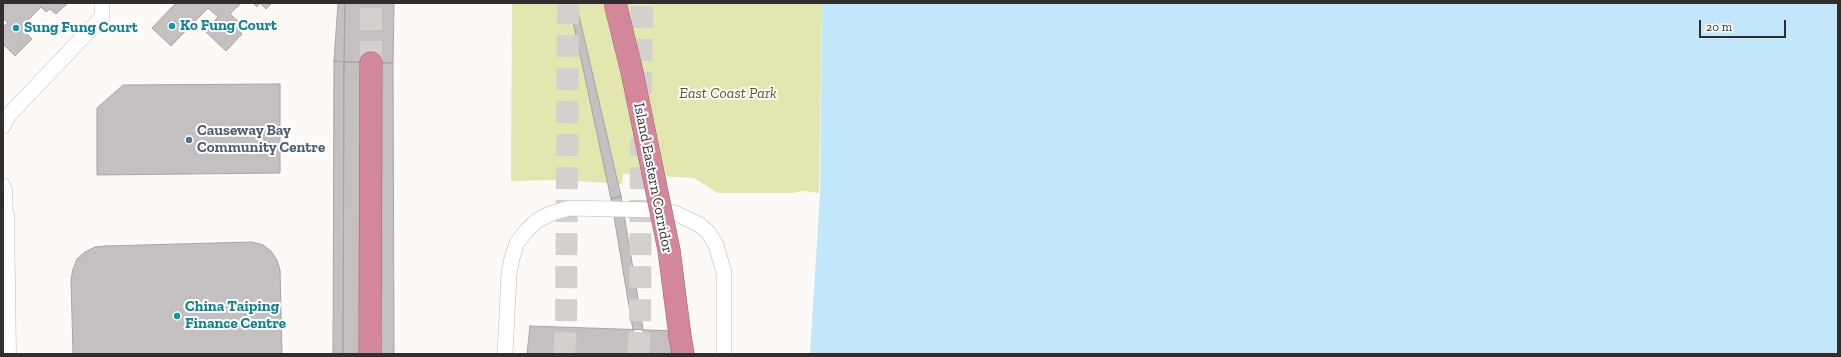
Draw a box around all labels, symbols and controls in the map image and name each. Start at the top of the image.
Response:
scale bar [1701,12,1788,38]
place label: Ko Fung Court [180,17,277,35]
place label: Sung Fung Court [24,19,138,37]
text: 20 m [1706,20,1732,34]
marker: Ko Fung Court [167,21,177,31]
marker: Sung Fung Court [11,23,21,33]
park label: East Coast Park [679,85,777,103]
street label: Island Eastern Corridor [630,101,676,255]
place label: Causeway Bay Community Centre [197,122,325,157]
marker: Causeway Bay Community Centre [184,135,194,145]
place label: China Taiping Finance Centre [185,298,286,333]
marker: China Taiping Finance Centre [172,311,182,321]

